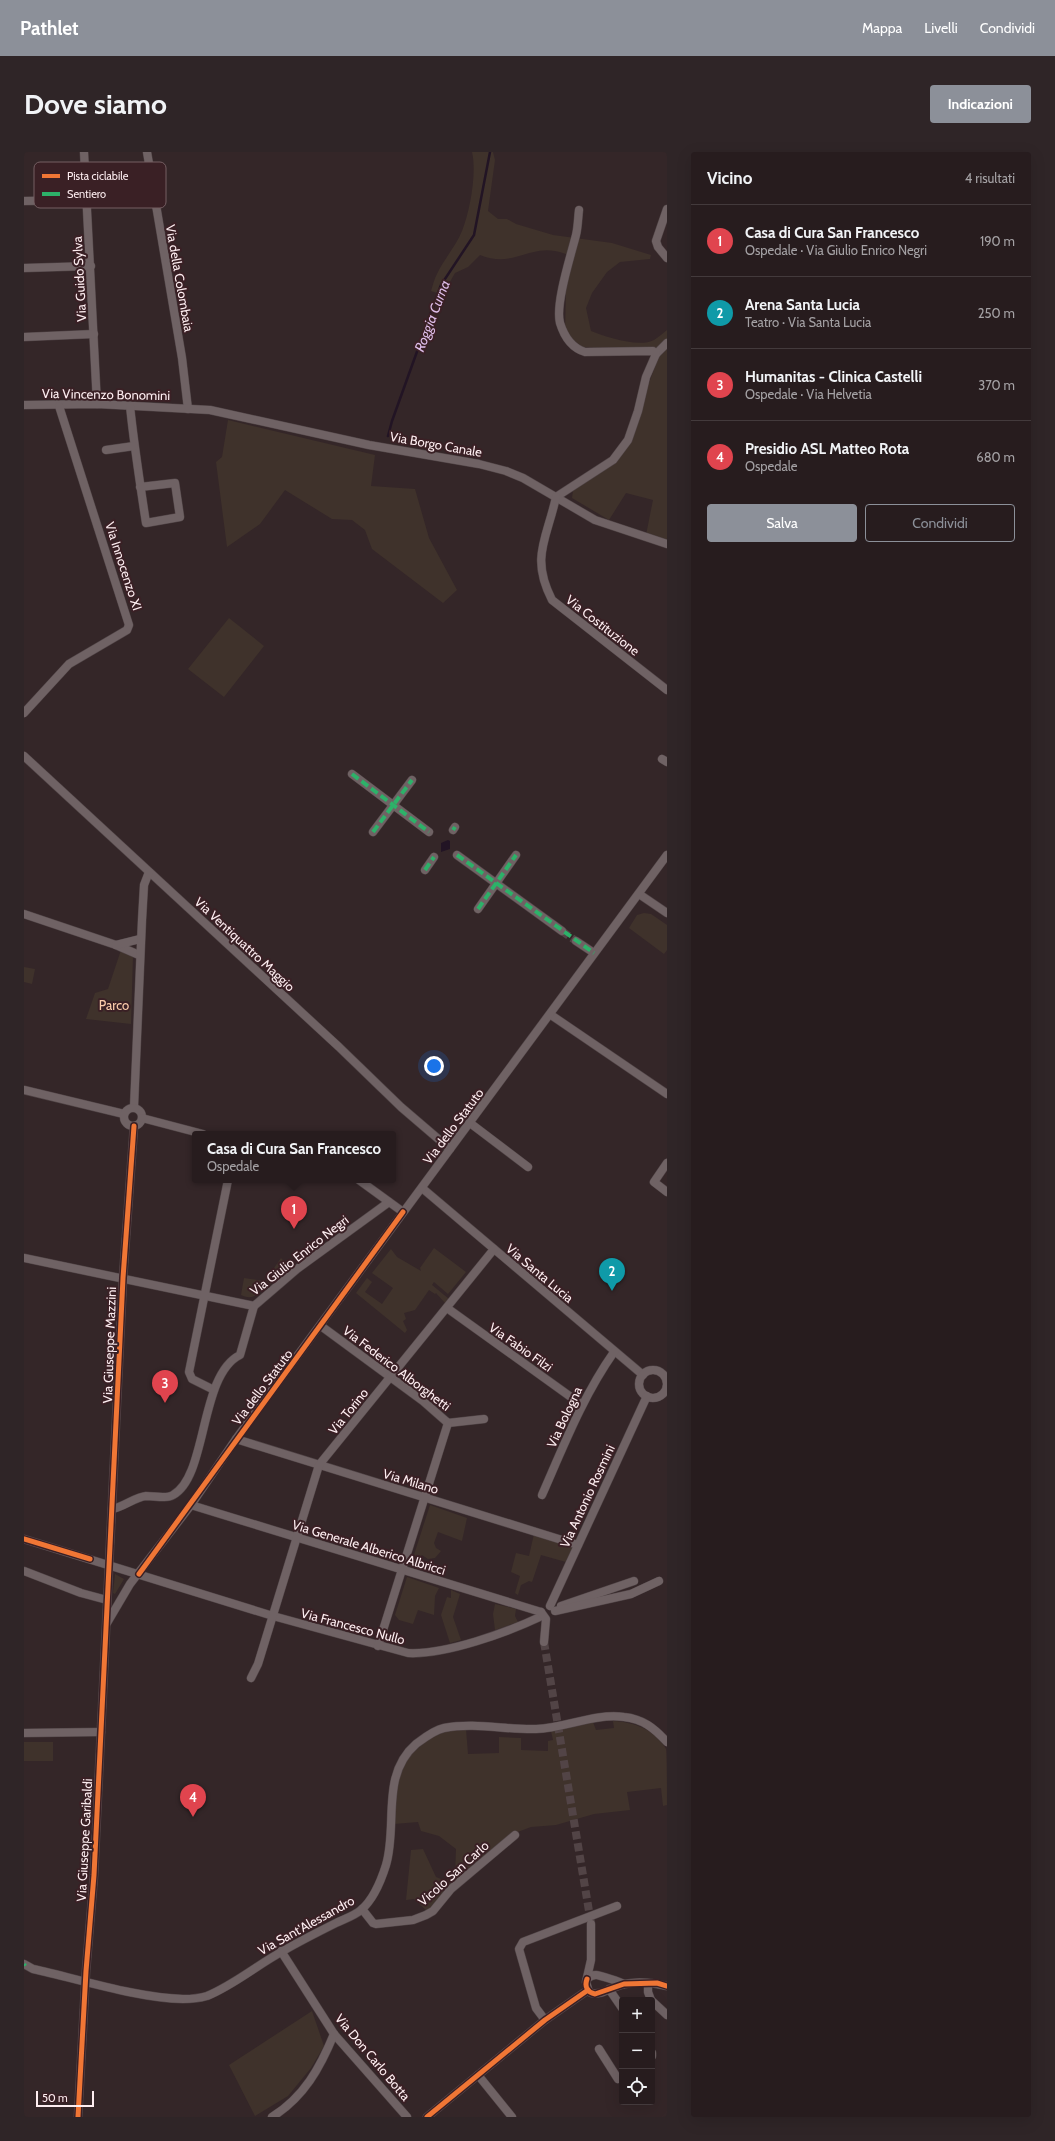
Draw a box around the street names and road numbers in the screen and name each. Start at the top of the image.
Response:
street label: Via della Colombaia [163,223,197,334]
street label: Via Guido Sylva [69,235,89,322]
street label: Via Vincenzo Bonomini [42,385,170,403]
street label: Via Borgo Canale [389,428,484,460]
street label: Via Innocenzo XI [102,520,146,612]
street label: Via Costituzione [563,591,643,659]
street label: Via Ventiquattro Maggio [192,893,298,995]
street label: Via dello Statuto [419,1085,487,1167]
street label: Via Giulio Enrico Negri [247,1212,351,1298]
street label: Via Santa Lucia [503,1240,578,1306]
street label: Via Giuseppe Mazzini [99,1287,119,1403]
street label: Via Fabio Filzi [486,1319,556,1375]
street label: Via Federico Alborghetti [340,1322,454,1414]
street label: Via dello Statuto [228,1346,296,1428]
street label: Via Bologna [543,1383,585,1450]
street label: Via Torino [325,1385,371,1437]
street label: Via Antonio Rosmini [556,1442,618,1550]
street label: Via Milano [381,1465,441,1497]
street label: Via Generale Alberico Albricci [290,1516,448,1578]
street label: Via Francesco Nullo [299,1604,407,1648]
street label: Via Giuseppe Garibaldi [73,1778,95,1902]
street label: Vicolo San Carlo [414,1837,492,1909]
street label: Via Sant'Alessandro [255,1892,357,1958]
street label: Via Don Carlo Botta [332,2010,414,2104]

